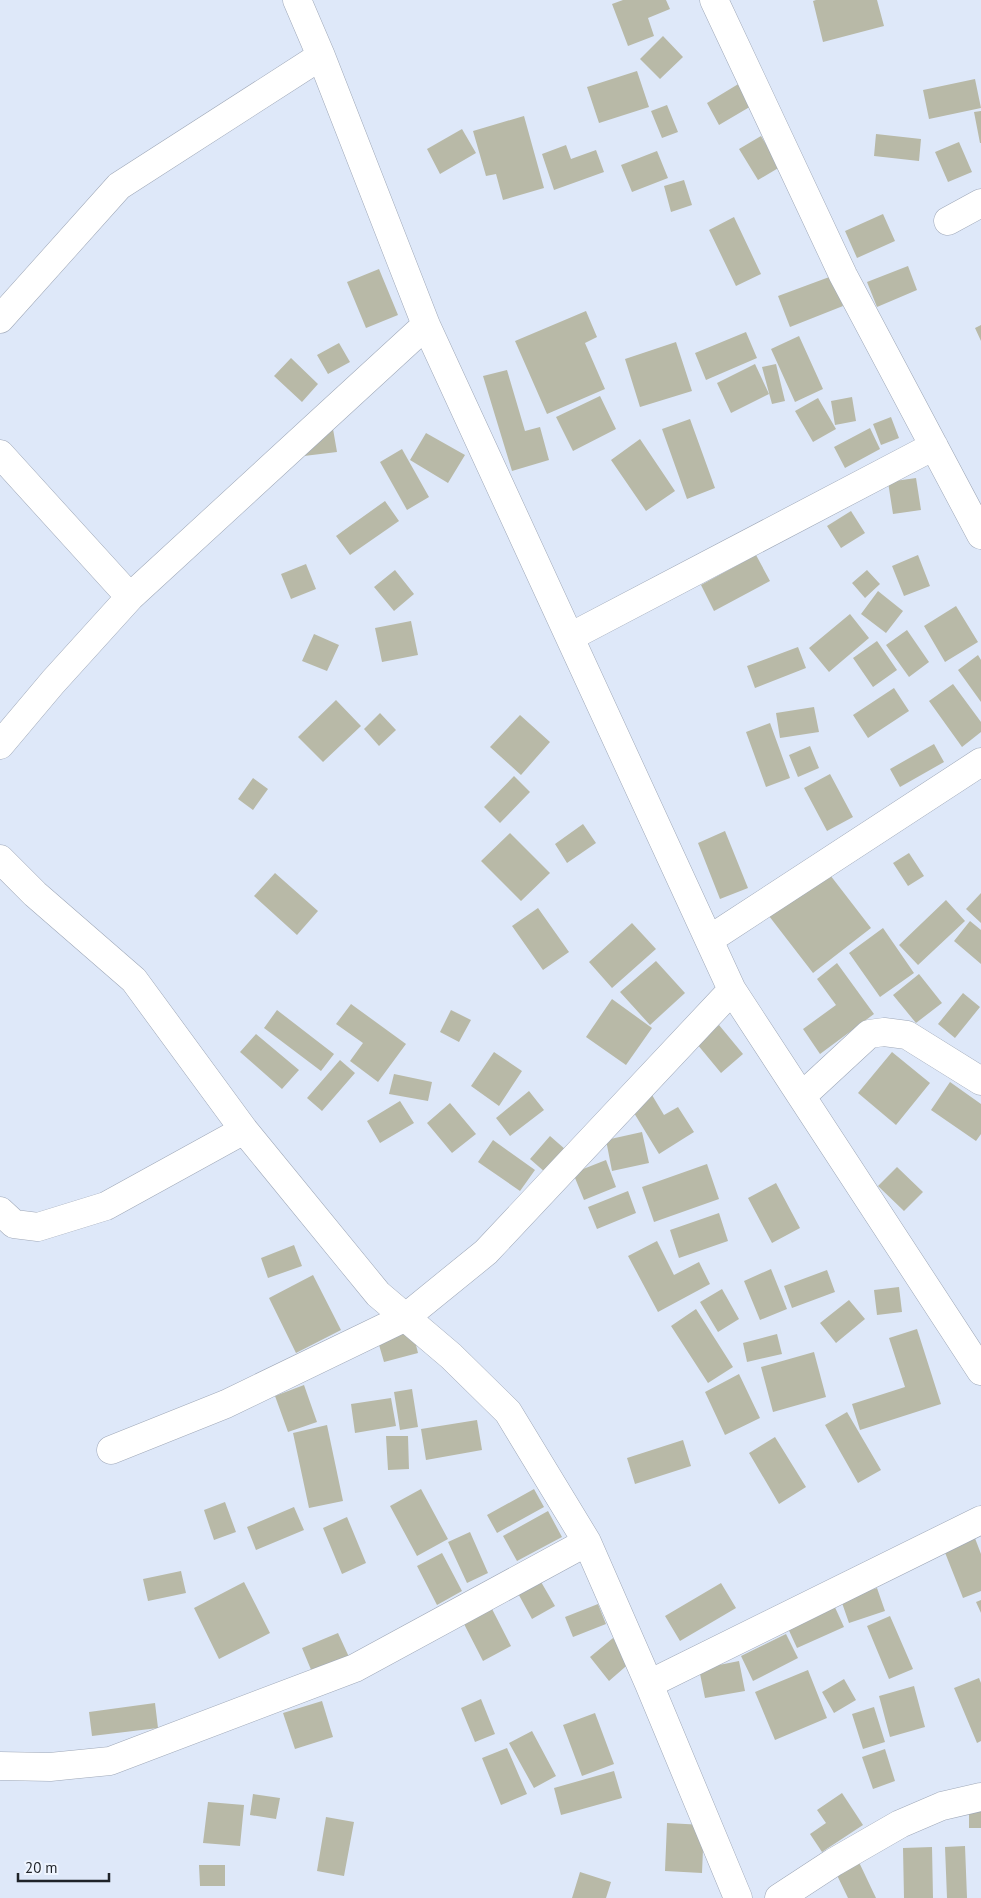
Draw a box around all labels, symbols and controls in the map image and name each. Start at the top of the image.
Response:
scale bar [18,1850,109,1882]
text: 20 m [25,1858,58,1877]

